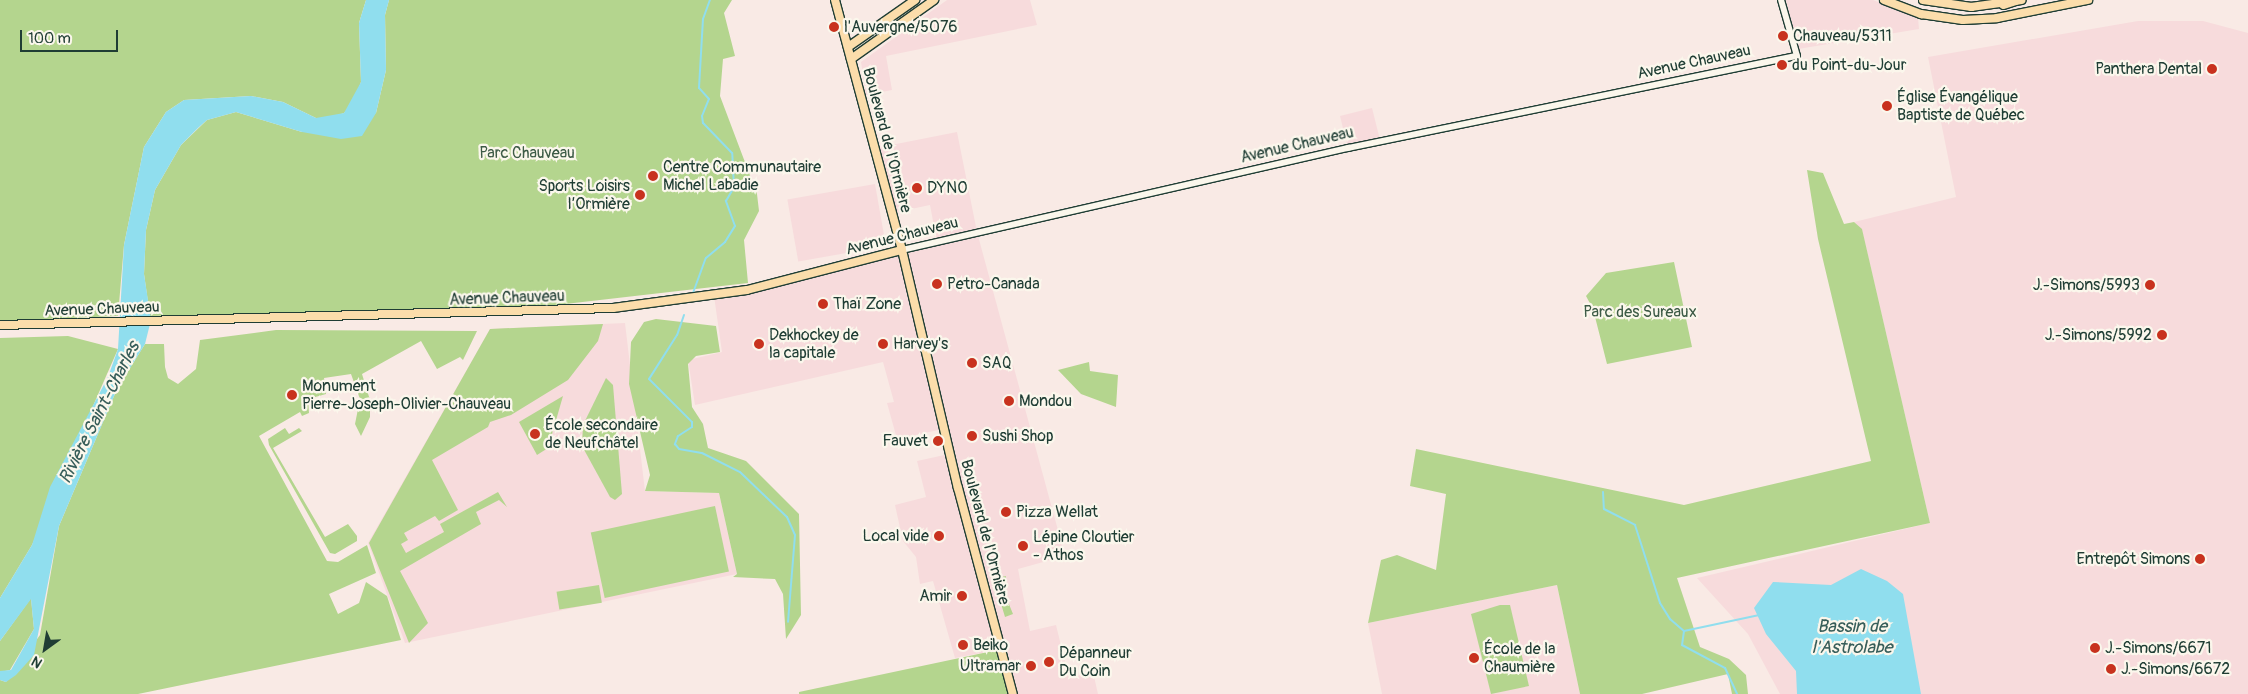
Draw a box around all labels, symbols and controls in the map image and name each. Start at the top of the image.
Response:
place label: l'Auvergne/5076 [844,17,958,37]
scale bar [22,20,120,52]
marker: l'Auvergne/5076 [828,21,840,33]
place label: Chauveau/5311 [1793,26,1892,46]
text: 100 m [28,29,71,48]
marker: Chauveau/5311 [1777,30,1789,42]
street label: Avenue Chauveau [1636,41,1752,83]
place label: du Point-du-Jour [1792,55,1906,75]
marker: du Point-du-Jour [1776,59,1788,71]
place label: Panthera Dental [2095,59,2202,79]
marker: Panthera Dental [2206,63,2218,75]
street label: Boulevard de l'Ormière [858,65,916,215]
place label: Église Évangélique Baptiste de Québec [1897,87,2025,125]
marker: Église Évangélique Baptiste de Québec [1881,100,1893,112]
street label: Avenue Chauveau [1239,123,1355,167]
park label: Parc Chauveau [479,143,575,163]
place label: Centre Communautaire Michel Labadie [663,157,821,195]
marker: Centre Communautaire Michel Labadie [647,170,659,182]
place label: Sports Loisirs l’Ormière [538,176,630,214]
place label: DYNO [927,178,967,198]
marker: DYNO [911,182,923,194]
marker: Sports Loisirs l’Ormière [634,189,646,201]
street label: Avenue Chauveau [844,213,960,259]
place label: Petro-Canada [947,274,1040,294]
place label: J.-Simons/5993 [2033,275,2140,295]
marker: Petro-Canada [931,278,943,290]
marker: J.-Simons/5993 [2144,279,2156,291]
street label: Avenue Chauveau [449,286,565,310]
place label: Thaï Zone [833,294,901,314]
street label: Avenue Chauveau [44,297,160,321]
marker: Thaï Zone [817,298,829,310]
park label: Parc des Sureaux [1583,302,1697,322]
place label: Dekhockey de la capitale [769,325,859,363]
place label: J.-Simons/5992 [2045,325,2152,345]
marker: J.-Simons/5992 [2156,329,2168,341]
place label: Harvey's [893,334,948,354]
water label: Rivière Saint-Charles [55,338,145,488]
marker: Dekhockey de la capitale [753,338,765,350]
marker: Harvey's [877,338,889,350]
place label: SAQ [982,353,1011,373]
marker: SAQ [966,357,978,369]
place label: Monument Pierre-Joseph-Olivier-Chauveau [302,376,511,414]
marker: Monument Pierre-Joseph-Olivier-Chauveau [286,389,298,401]
place label: Mondou [1019,391,1072,411]
marker: Mondou [1003,395,1015,407]
place label: École secondaire de Neufchâtel [545,415,658,453]
place label: Sushi Shop [982,426,1054,446]
marker: École secondaire de Neufchâtel [529,428,541,440]
marker: Sushi Shop [966,430,978,442]
place label: Fauvet [883,431,928,451]
marker: Fauvet [932,435,944,447]
street label: Boulevard de l'Ormière [956,457,1014,607]
place label: Pizza Wellat [1016,502,1098,522]
marker: Pizza Wellat [1000,506,1012,518]
place label: Local vide [863,526,929,546]
place label: Lépine Cloutier - Athos [1033,527,1134,565]
marker: Local vide [933,530,945,542]
marker: Lépine Cloutier - Athos [1017,540,1029,552]
place label: Entrepôt Simons [2077,549,2190,569]
marker: Entrepôt Simons [2194,553,2206,565]
place label: Amir [919,586,952,606]
marker: Amir [956,590,968,602]
water label: Bassin de l'Astrolabe [1812,617,1892,660]
north arrow [20,624,70,674]
place label: Beiko [973,635,1008,655]
place label: J.-Simons/6671 [2105,638,2211,658]
marker: Beiko [957,639,969,651]
place label: École de la Chaumière [1484,639,1555,677]
marker: J.-Simons/6671 [2089,642,2101,654]
place label: Dépanneur Du Coin [1059,643,1132,681]
text: N [28,652,45,672]
marker: École de la Chaumière [1468,652,1480,664]
place label: Ultramar [960,656,1021,676]
marker: Dépanneur Du Coin [1043,656,1055,668]
place label: J.-Simons/6672 [2121,659,2230,679]
marker: Ultramar [1025,660,1037,672]
marker: J.-Simons/6672 [2105,663,2117,675]

